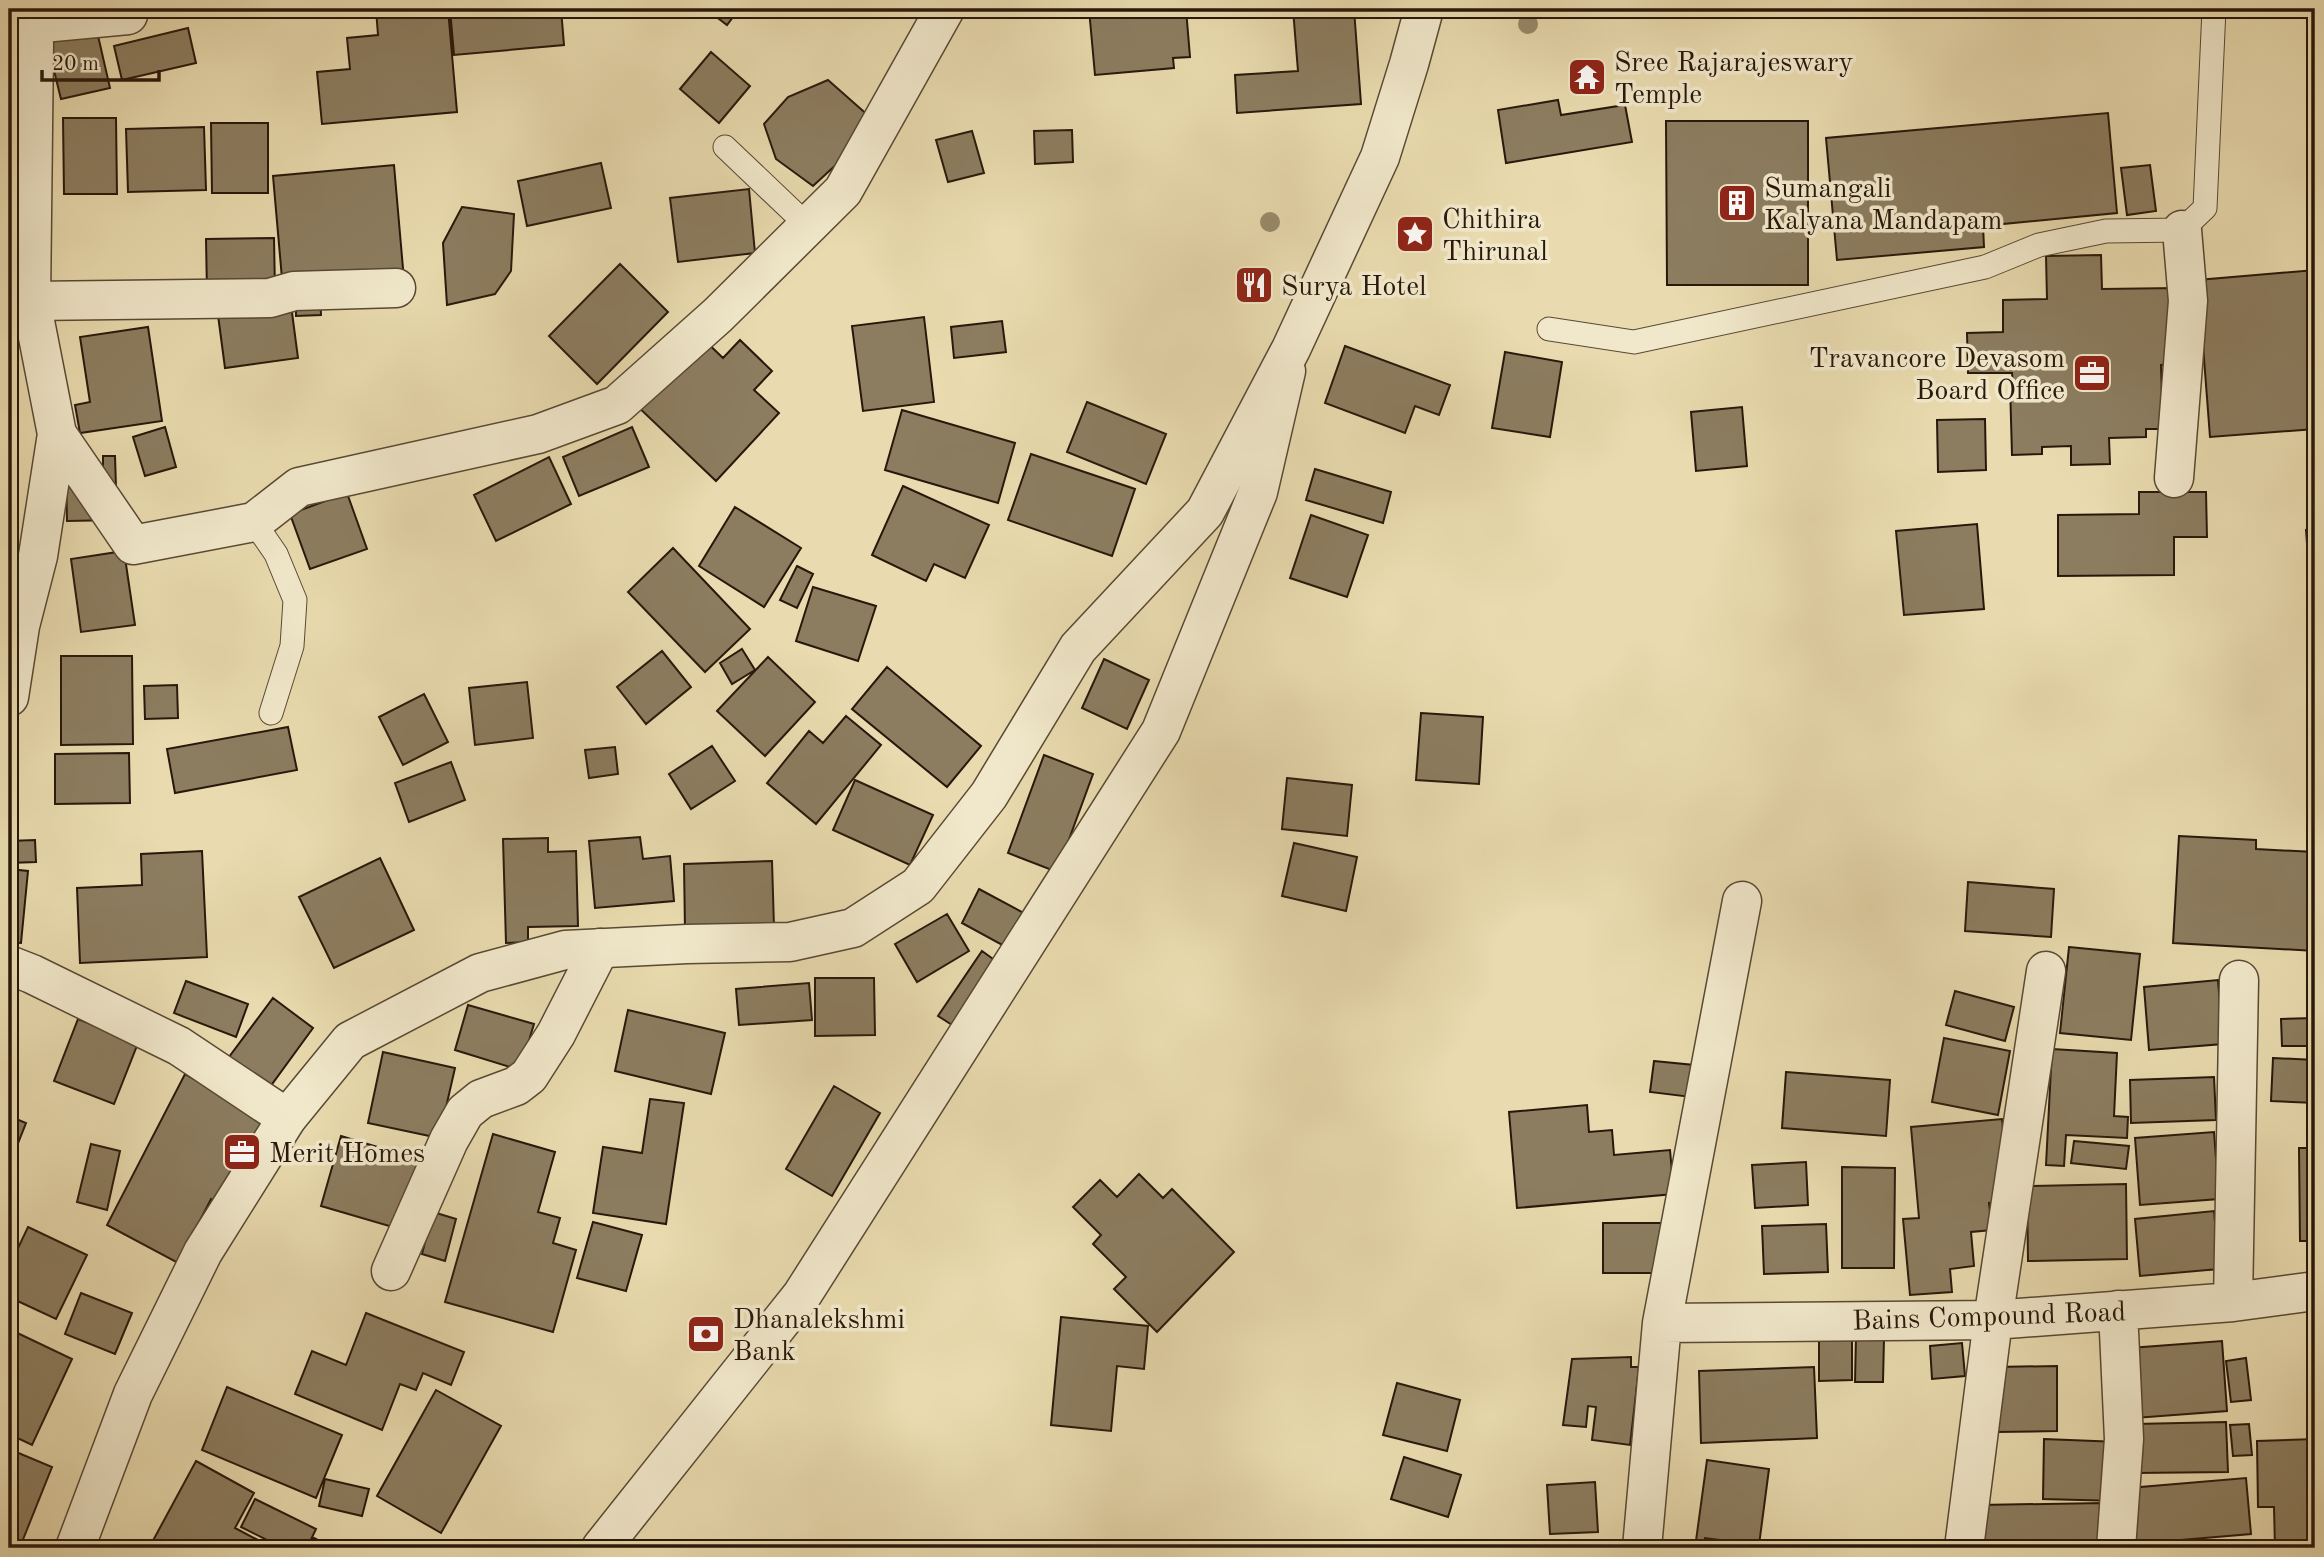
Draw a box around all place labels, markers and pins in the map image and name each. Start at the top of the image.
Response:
place label: Sree Rajarajeswary Temple [1614,50,1854,110]
temple icon: Sree Rajarajeswary Temple [1566,56,1608,98]
place label: Sumangali Kalyana Mandapam [1764,176,2003,236]
building icon: Sumangali Kalyana Mandapam [1716,182,1758,224]
place label: Chithira Thirunal [1442,207,1548,267]
place icon: Chithira Thirunal [1394,213,1436,255]
restaurant icon: Surya Hotel [1233,264,1275,306]
place label: Surya Hotel [1281,274,1427,302]
place label: Travancore Devasom Board Office [1809,346,2065,406]
office icon: Travancore Devasom Board Office [2071,352,2113,394]
office icon: Merit Homes [221,1131,263,1173]
place label: Merit Homes [269,1141,425,1169]
place label: Dhanalekshmi Bank [733,1307,905,1367]
bank icon: Dhanalekshmi Bank [685,1313,727,1355]

